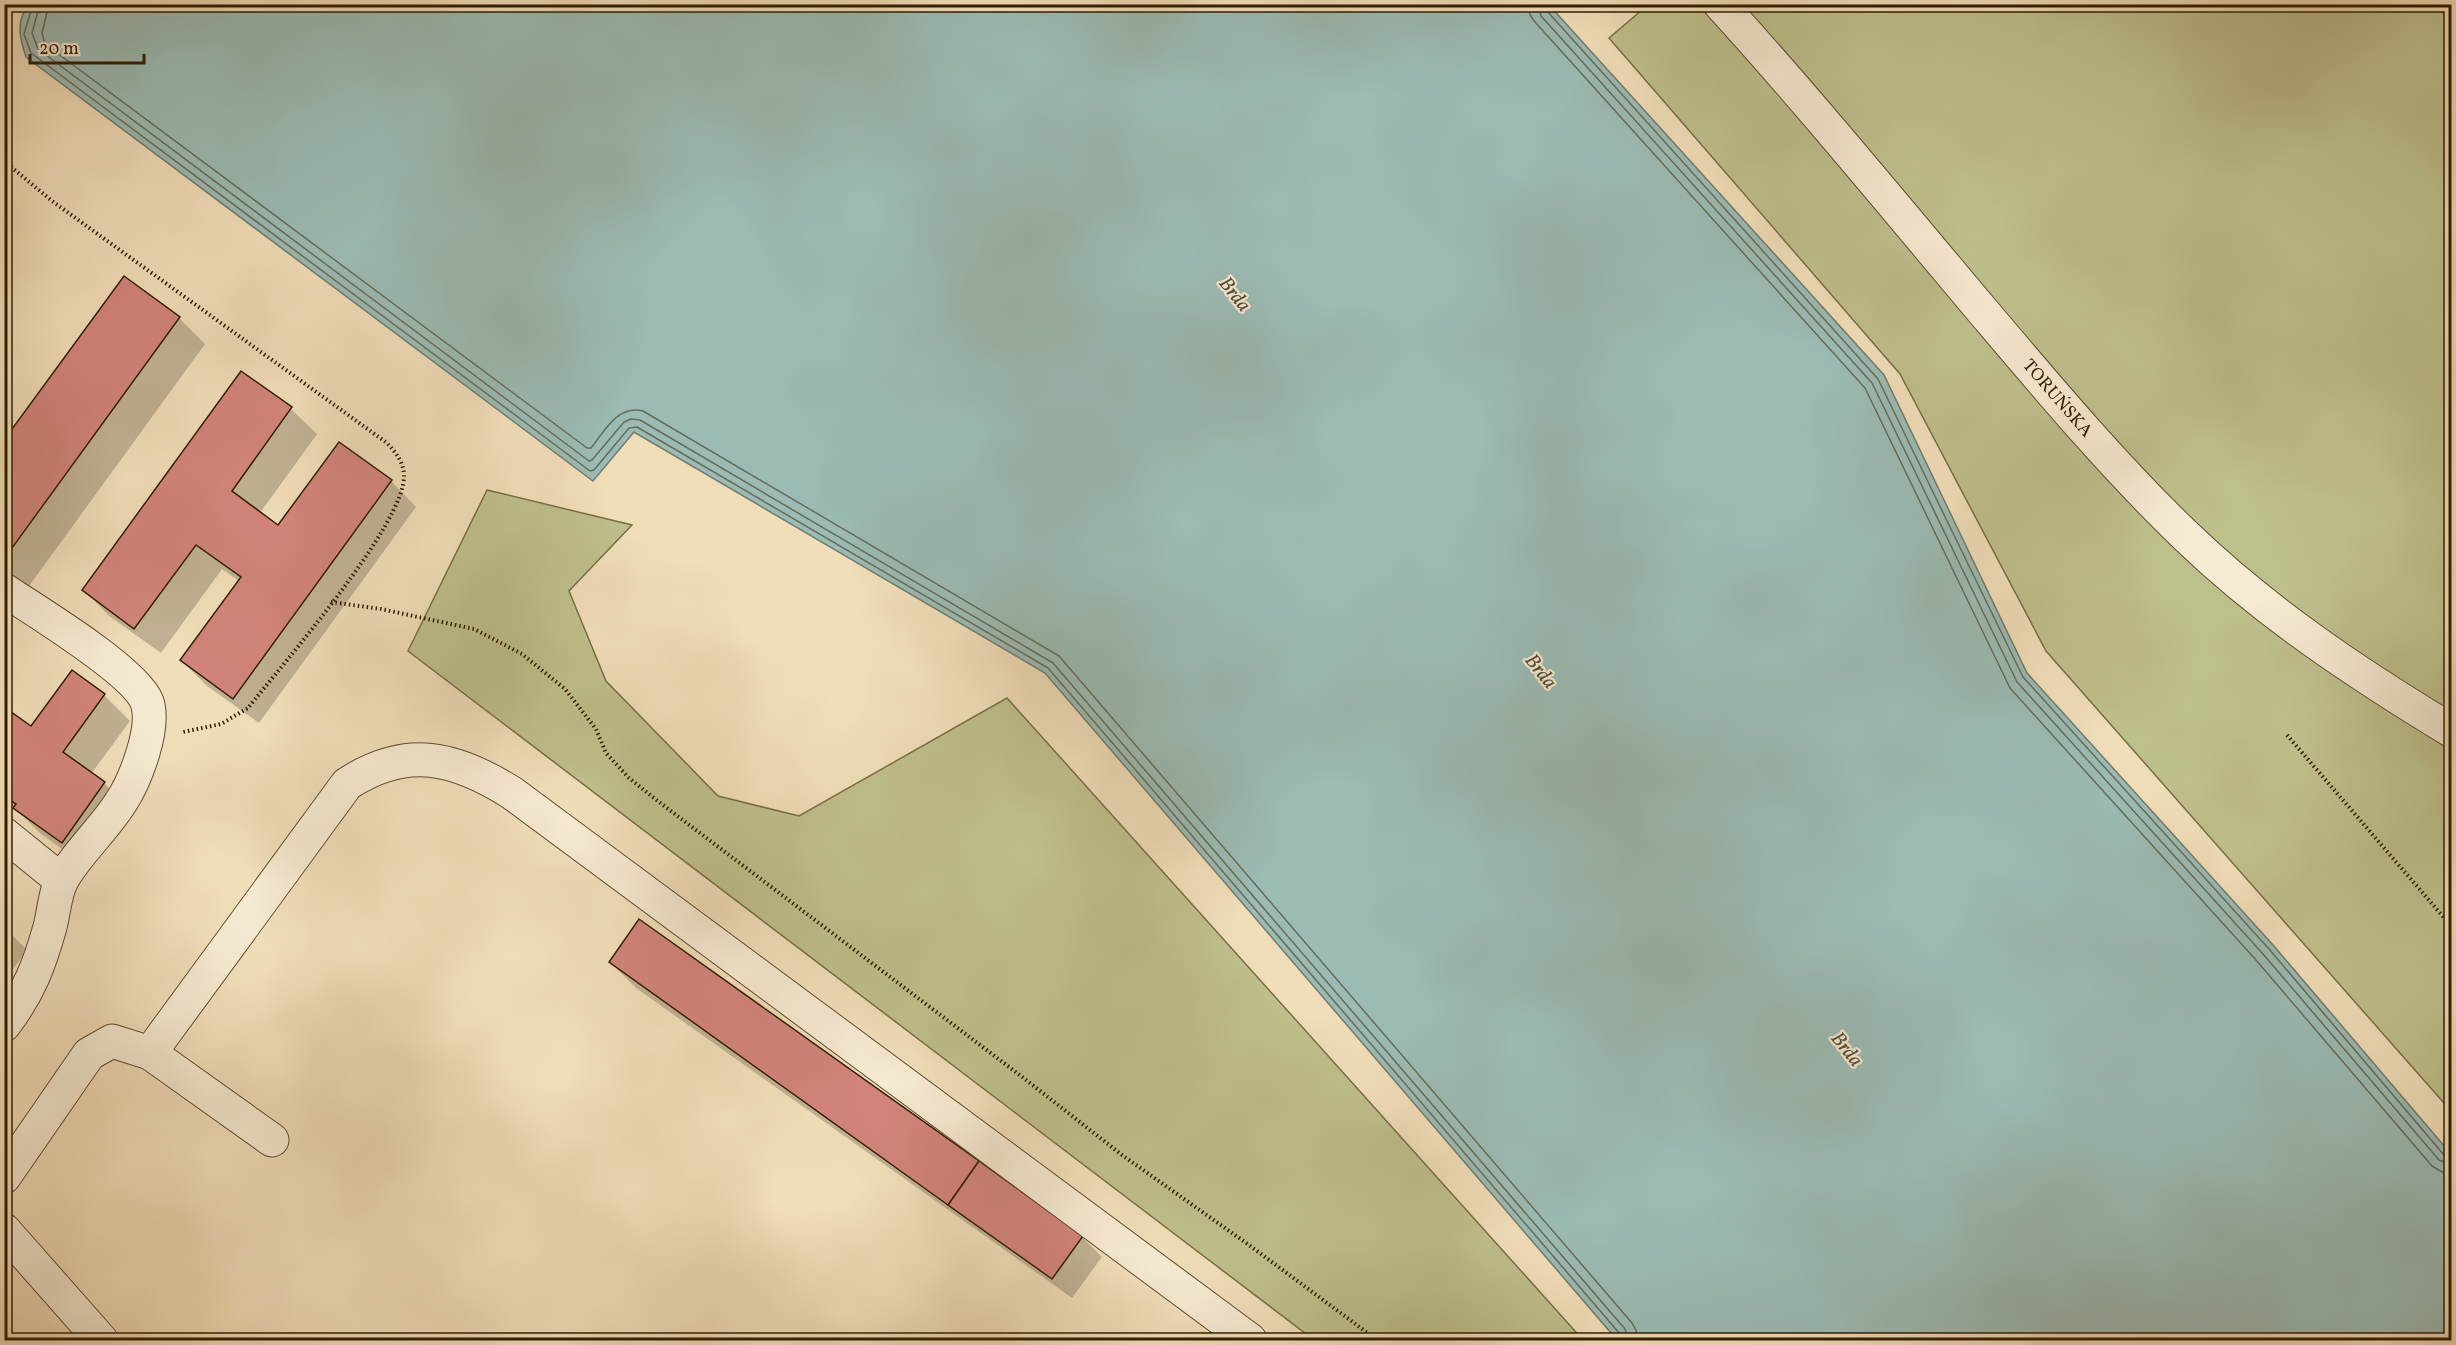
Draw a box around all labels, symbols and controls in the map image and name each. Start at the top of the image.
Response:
scale bar [30,27,144,65]
text: 20 m [39,37,79,62]
water label: Brda [1211,271,1257,319]
street label: TORUŃSKA [2016,354,2099,443]
water label: Brda [1517,648,1563,696]
water label: Brda [1823,1026,1869,1074]

